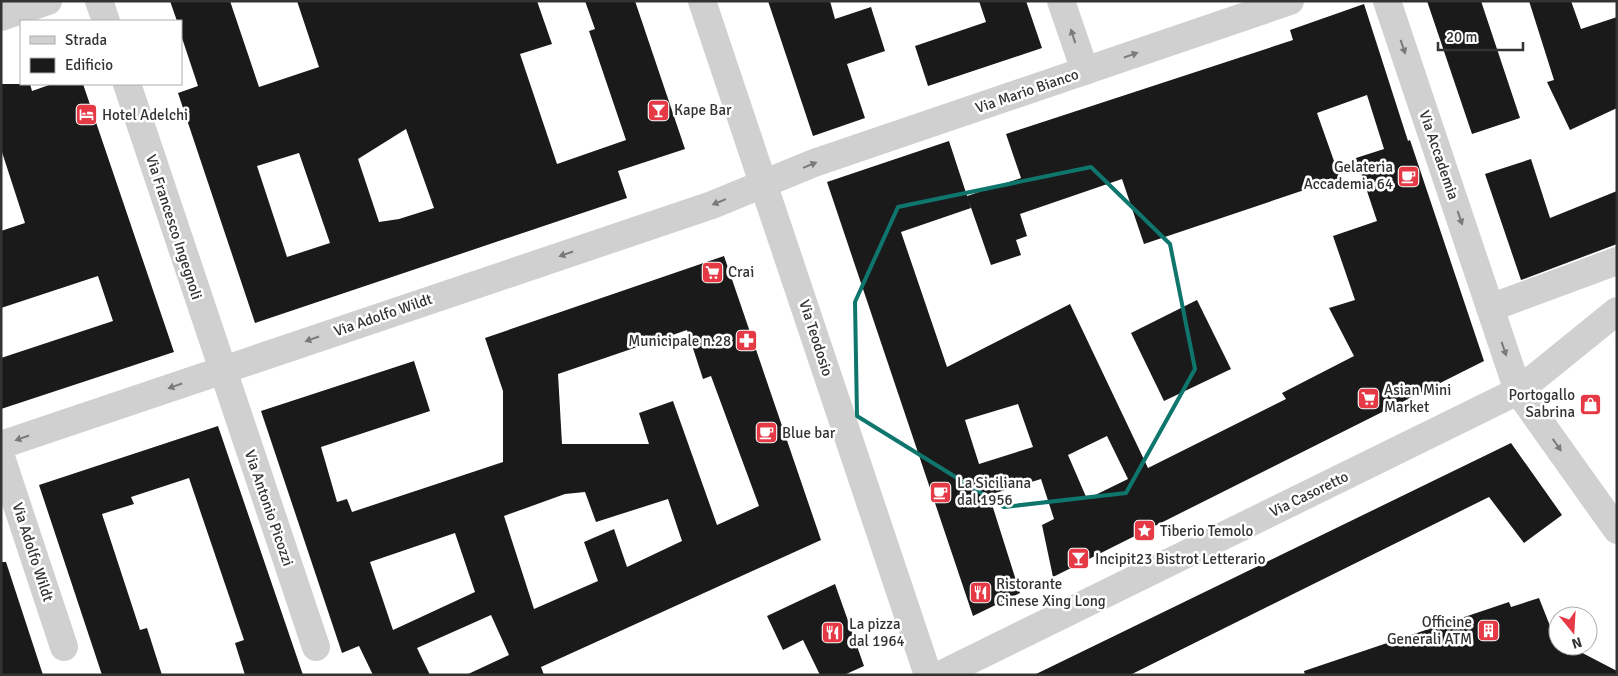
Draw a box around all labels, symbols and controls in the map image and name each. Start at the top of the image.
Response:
legend [20,20,182,85]
scale bar [1438,20,1523,52]
one-way arrow [1069,28,1077,43]
text: 20 m [1446,28,1477,46]
text: Strada [65,31,107,49]
one-way arrow [1399,40,1407,55]
one-way arrow [1123,51,1138,59]
text: Edificio [65,56,113,74]
street label: Via Mario Bianco [973,65,1081,117]
bar icon: Kape Bar [646,98,670,122]
place label: Kape Bar [674,101,732,119]
hotel icon: Hotel Adelchi [74,103,98,127]
place label: Hotel Adelchi [102,106,188,124]
street label: Via Accademia [1415,108,1463,202]
street label: Via Francesco Ingegnoli [142,152,206,302]
place label: Gelateria Accademia 64 [1304,158,1393,193]
one-way arrow [803,161,818,169]
cafe icon: Gelateria Accademia 64 [1397,164,1421,188]
one-way arrow [712,199,727,206]
one-way arrow [1456,211,1464,226]
one-way arrow [558,251,573,258]
supermarket icon: Crai [700,260,724,284]
place label: Crai [728,263,754,281]
street label: Via Adolfo Wildt [331,290,435,340]
street label: Via Teodosio [795,298,837,379]
pharmacy icon: Municipale n.28 [735,329,759,353]
place label: Municipale n.28 [628,332,731,350]
one-way arrow [304,336,319,344]
one-way arrow [1501,342,1509,357]
place label: Asian Mini Market [1384,381,1451,416]
one-way arrow [168,383,183,390]
place label: Portogallo Sabrina [1509,386,1575,421]
supermarket icon: Asian Mini Market [1356,387,1380,411]
shop icon: Portogallo Sabrina [1579,392,1603,416]
cafe icon: Blue bar [754,421,778,445]
place label: Blue bar [782,424,836,442]
one-way arrow [14,435,29,442]
one-way arrow [1552,438,1562,452]
street label: Via Antonio Picozzi [241,447,297,569]
street label: Via Casoretto [1267,467,1352,521]
place label: La Siciliana dal 1956 [957,474,1031,509]
cafe icon: La Siciliana dal 1956 [929,480,953,504]
street label: Via Adolfo Wildt [9,500,57,604]
place icon: Tiberio Temolo [1132,519,1156,543]
place label: Tiberio Temolo [1160,522,1253,540]
bar icon: Incipit23 Bistrot Letterario [1067,547,1091,571]
place label: Incipit23 Bistrot Letterario [1095,550,1266,568]
place label: Ristorante Cinese Xing Long [996,575,1106,610]
restaurant icon: Ristorante Cinese Xing Long [968,581,992,605]
north arrow [1548,606,1598,656]
place label: Officine Generali ATM [1387,613,1472,648]
place label: La pizza dal 1964 [849,615,905,650]
building icon: Officine Generali ATM [1476,619,1500,643]
restaurant icon: La pizza dal 1964 [821,621,845,645]
text: N [1570,633,1584,652]

